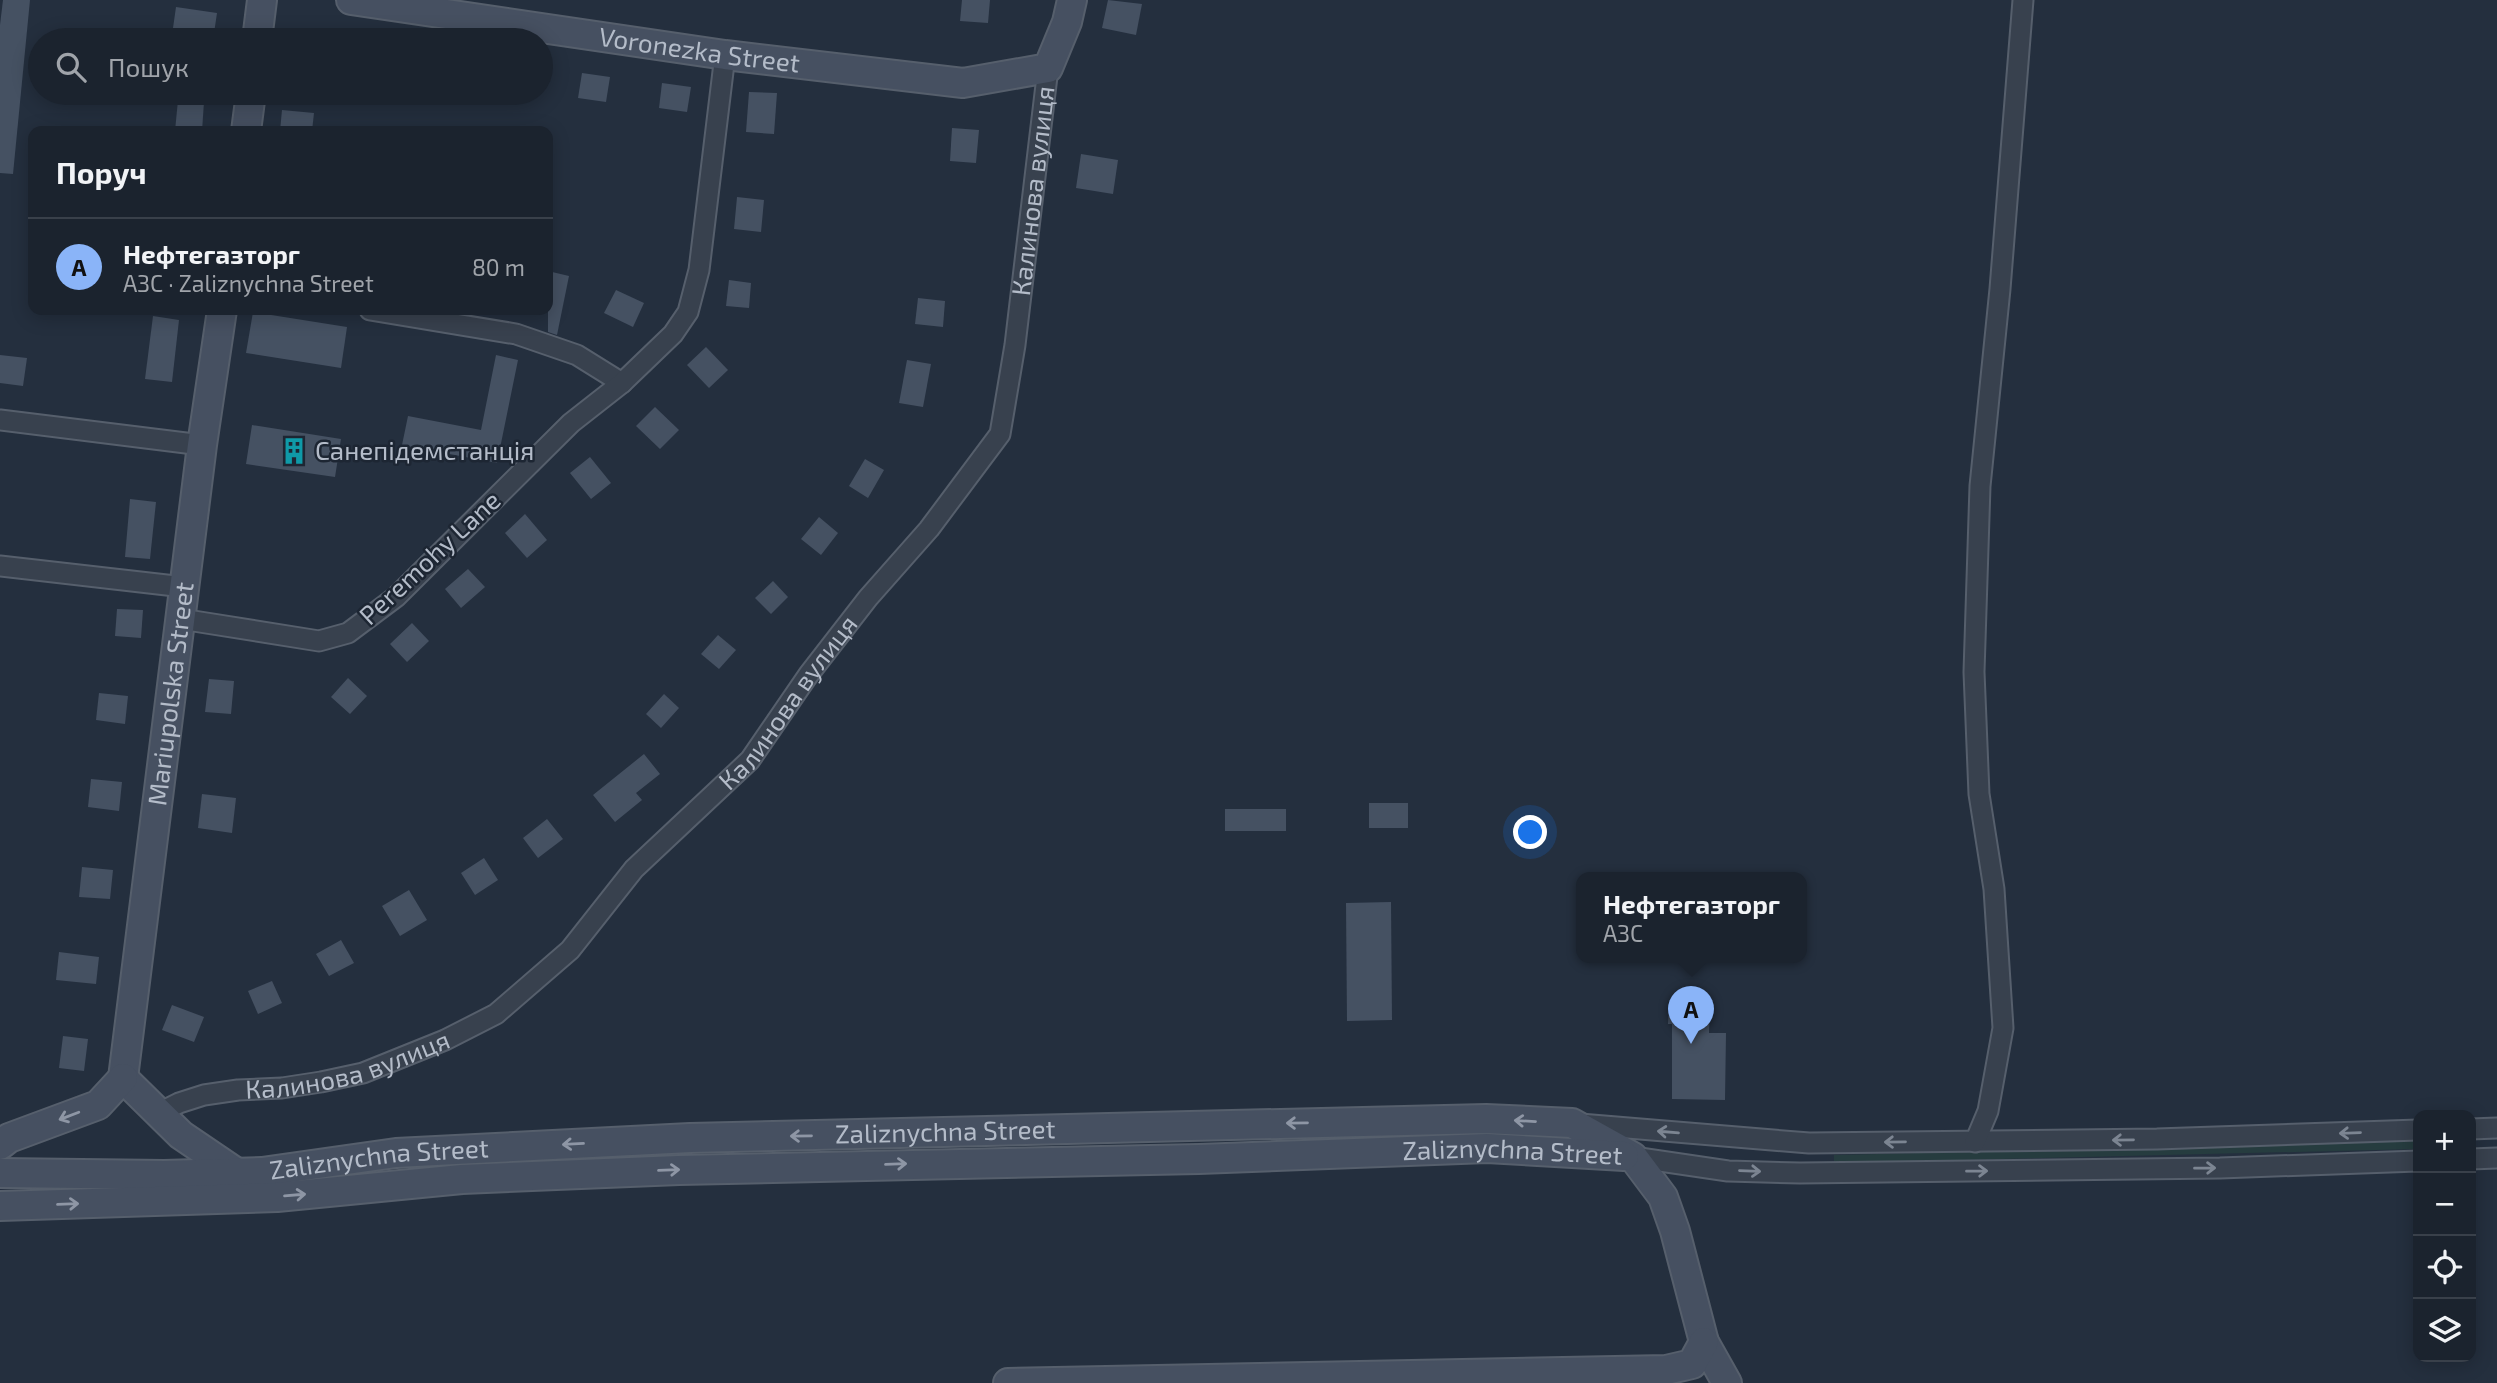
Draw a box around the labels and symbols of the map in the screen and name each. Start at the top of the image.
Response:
street label: Voronezka Street [597,20,802,78]
street label: Калинова вулиця [1004,84,1060,297]
place label: Санепідемстанція [315,434,535,465]
building icon: Санепідемстанція [279,436,309,466]
street label: Peremohy Lane [352,484,506,630]
street label: Mariupolska Street [140,580,199,807]
street label: Калинова вулиця [711,608,863,795]
your location [1513,815,1547,849]
pin: A [1668,986,1714,1044]
street label: Калинова вулиця [245,1023,454,1104]
one-way arrow [58,1111,80,1123]
street label: Zaliznychna Street [835,1112,1056,1149]
one-way arrow [1514,1114,1537,1127]
one-way arrow [1286,1116,1309,1130]
one-way arrow [1657,1125,1680,1138]
one-way arrow [2339,1126,2362,1139]
one-way arrow [789,1129,812,1142]
street label: Zaliznychna Street [267,1131,490,1185]
street label: Zaliznychna Street [1402,1131,1624,1170]
one-way arrow [2111,1133,2134,1146]
one-way arrow [1884,1135,1907,1149]
one-way arrow [562,1138,585,1151]
one-way arrow [885,1157,908,1171]
one-way arrow [2193,1161,2216,1175]
one-way arrow [657,1164,680,1177]
one-way arrow [1965,1164,1988,1177]
one-way arrow [1738,1165,1761,1178]
one-way arrow [284,1188,306,1201]
one-way arrow [56,1197,79,1210]

